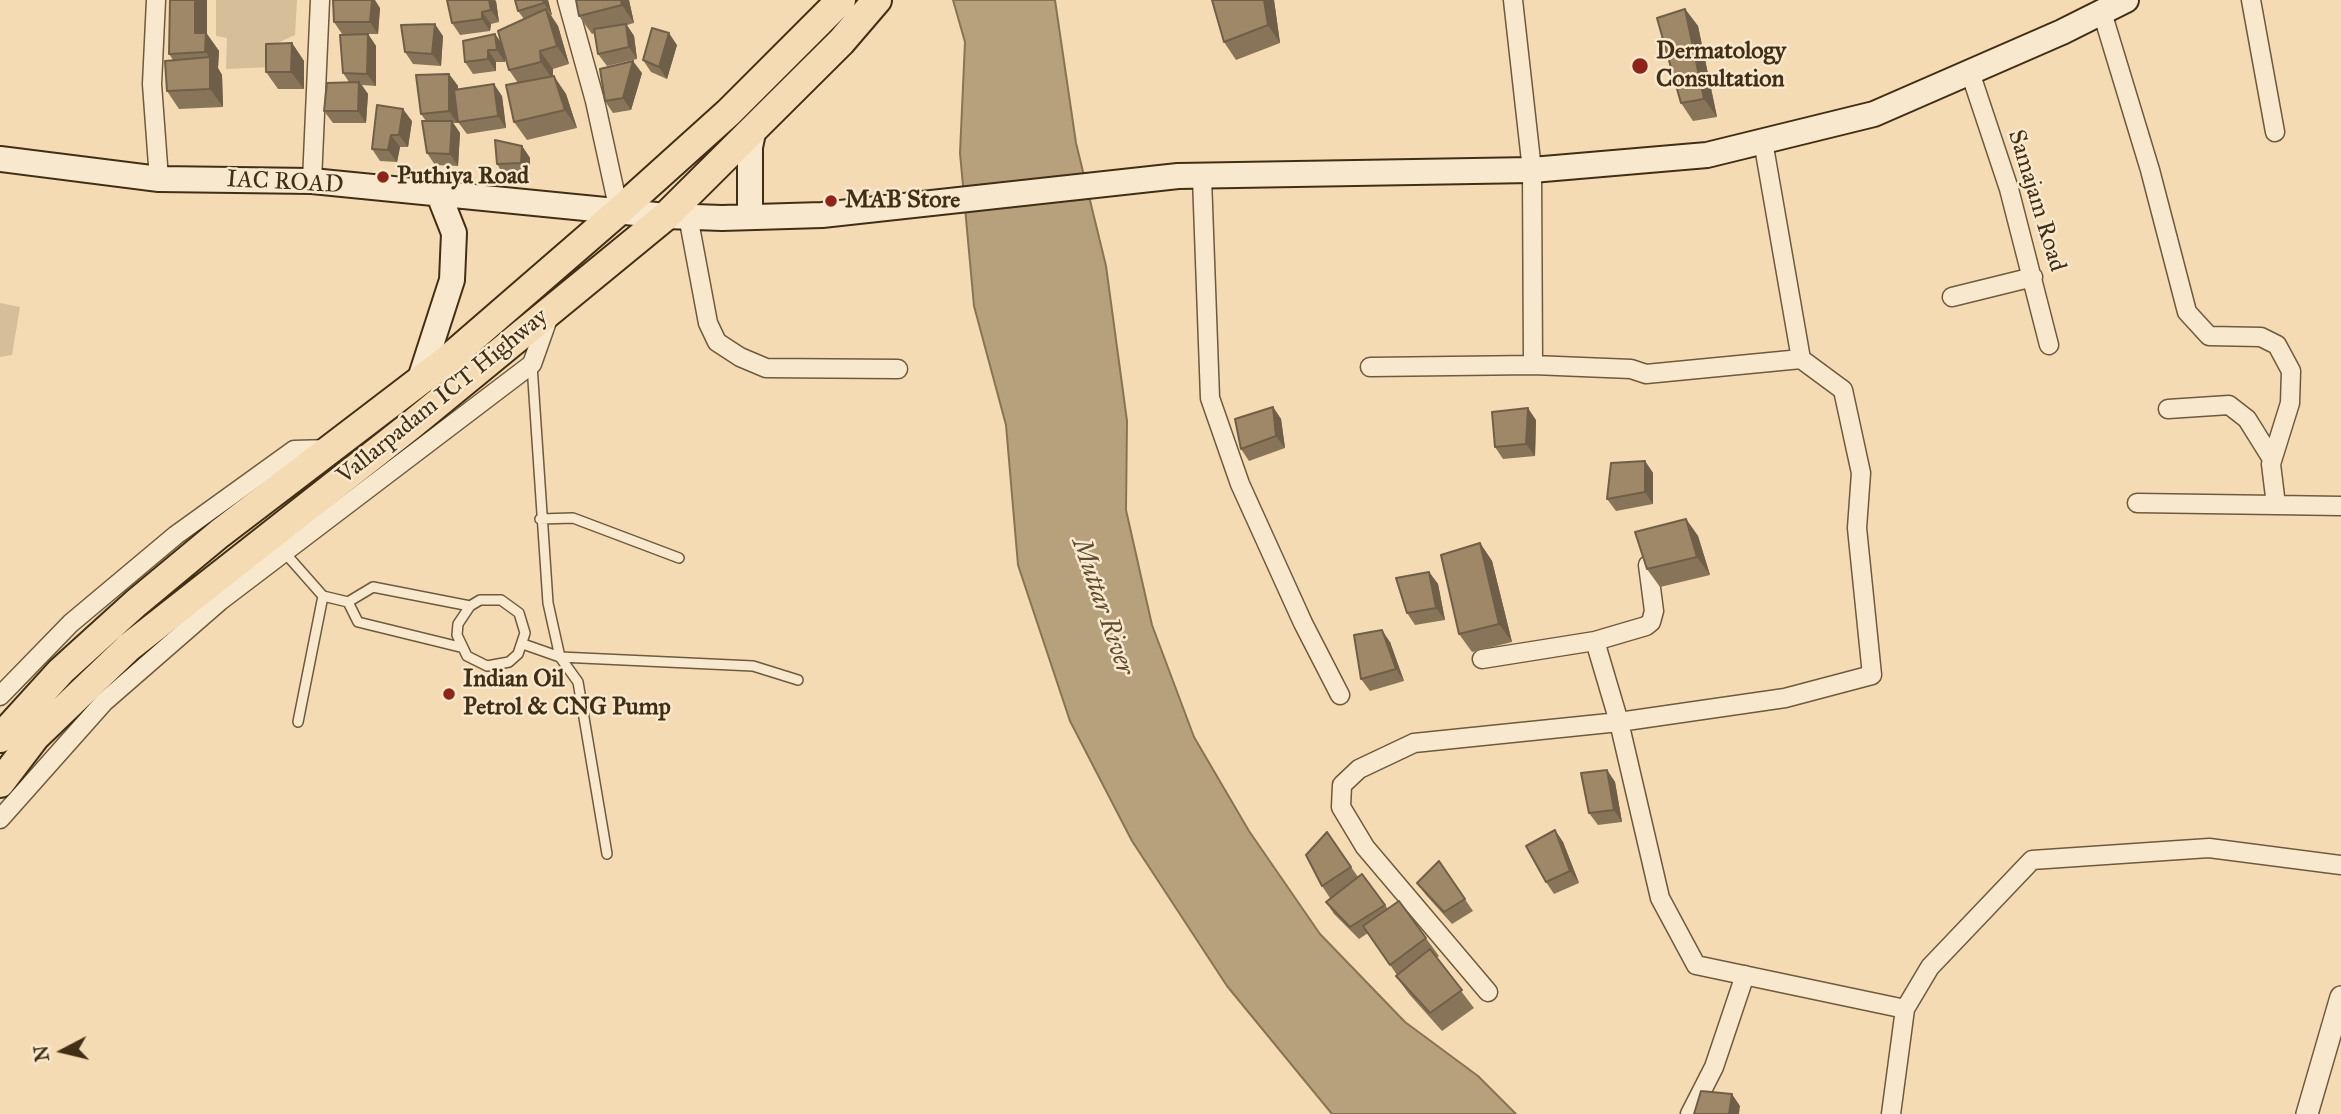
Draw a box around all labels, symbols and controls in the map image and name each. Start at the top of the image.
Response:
place label: Dermatology Consultation [1656,38,1786,94]
marker: Dermatology Consultation [1630,56,1650,76]
street label: Samajam Road [2001,127,2071,275]
place label: Puthiya Road [397,163,529,191]
street label: IAC ROAD [226,166,344,200]
marker: Puthiya Road [375,169,391,185]
place label: MAB Store [845,187,960,215]
marker: MAB Store [823,193,839,209]
street label: Vallarpadam ICT Highway [332,303,554,491]
water label: Muttar River [1064,534,1140,680]
place label: Indian Oil Petrol & CNG Pump [463,666,671,722]
marker: Indian Oil Petrol & CNG Pump [441,686,457,702]
north arrow [28,1016,98,1086]
text: N [29,1044,54,1063]

